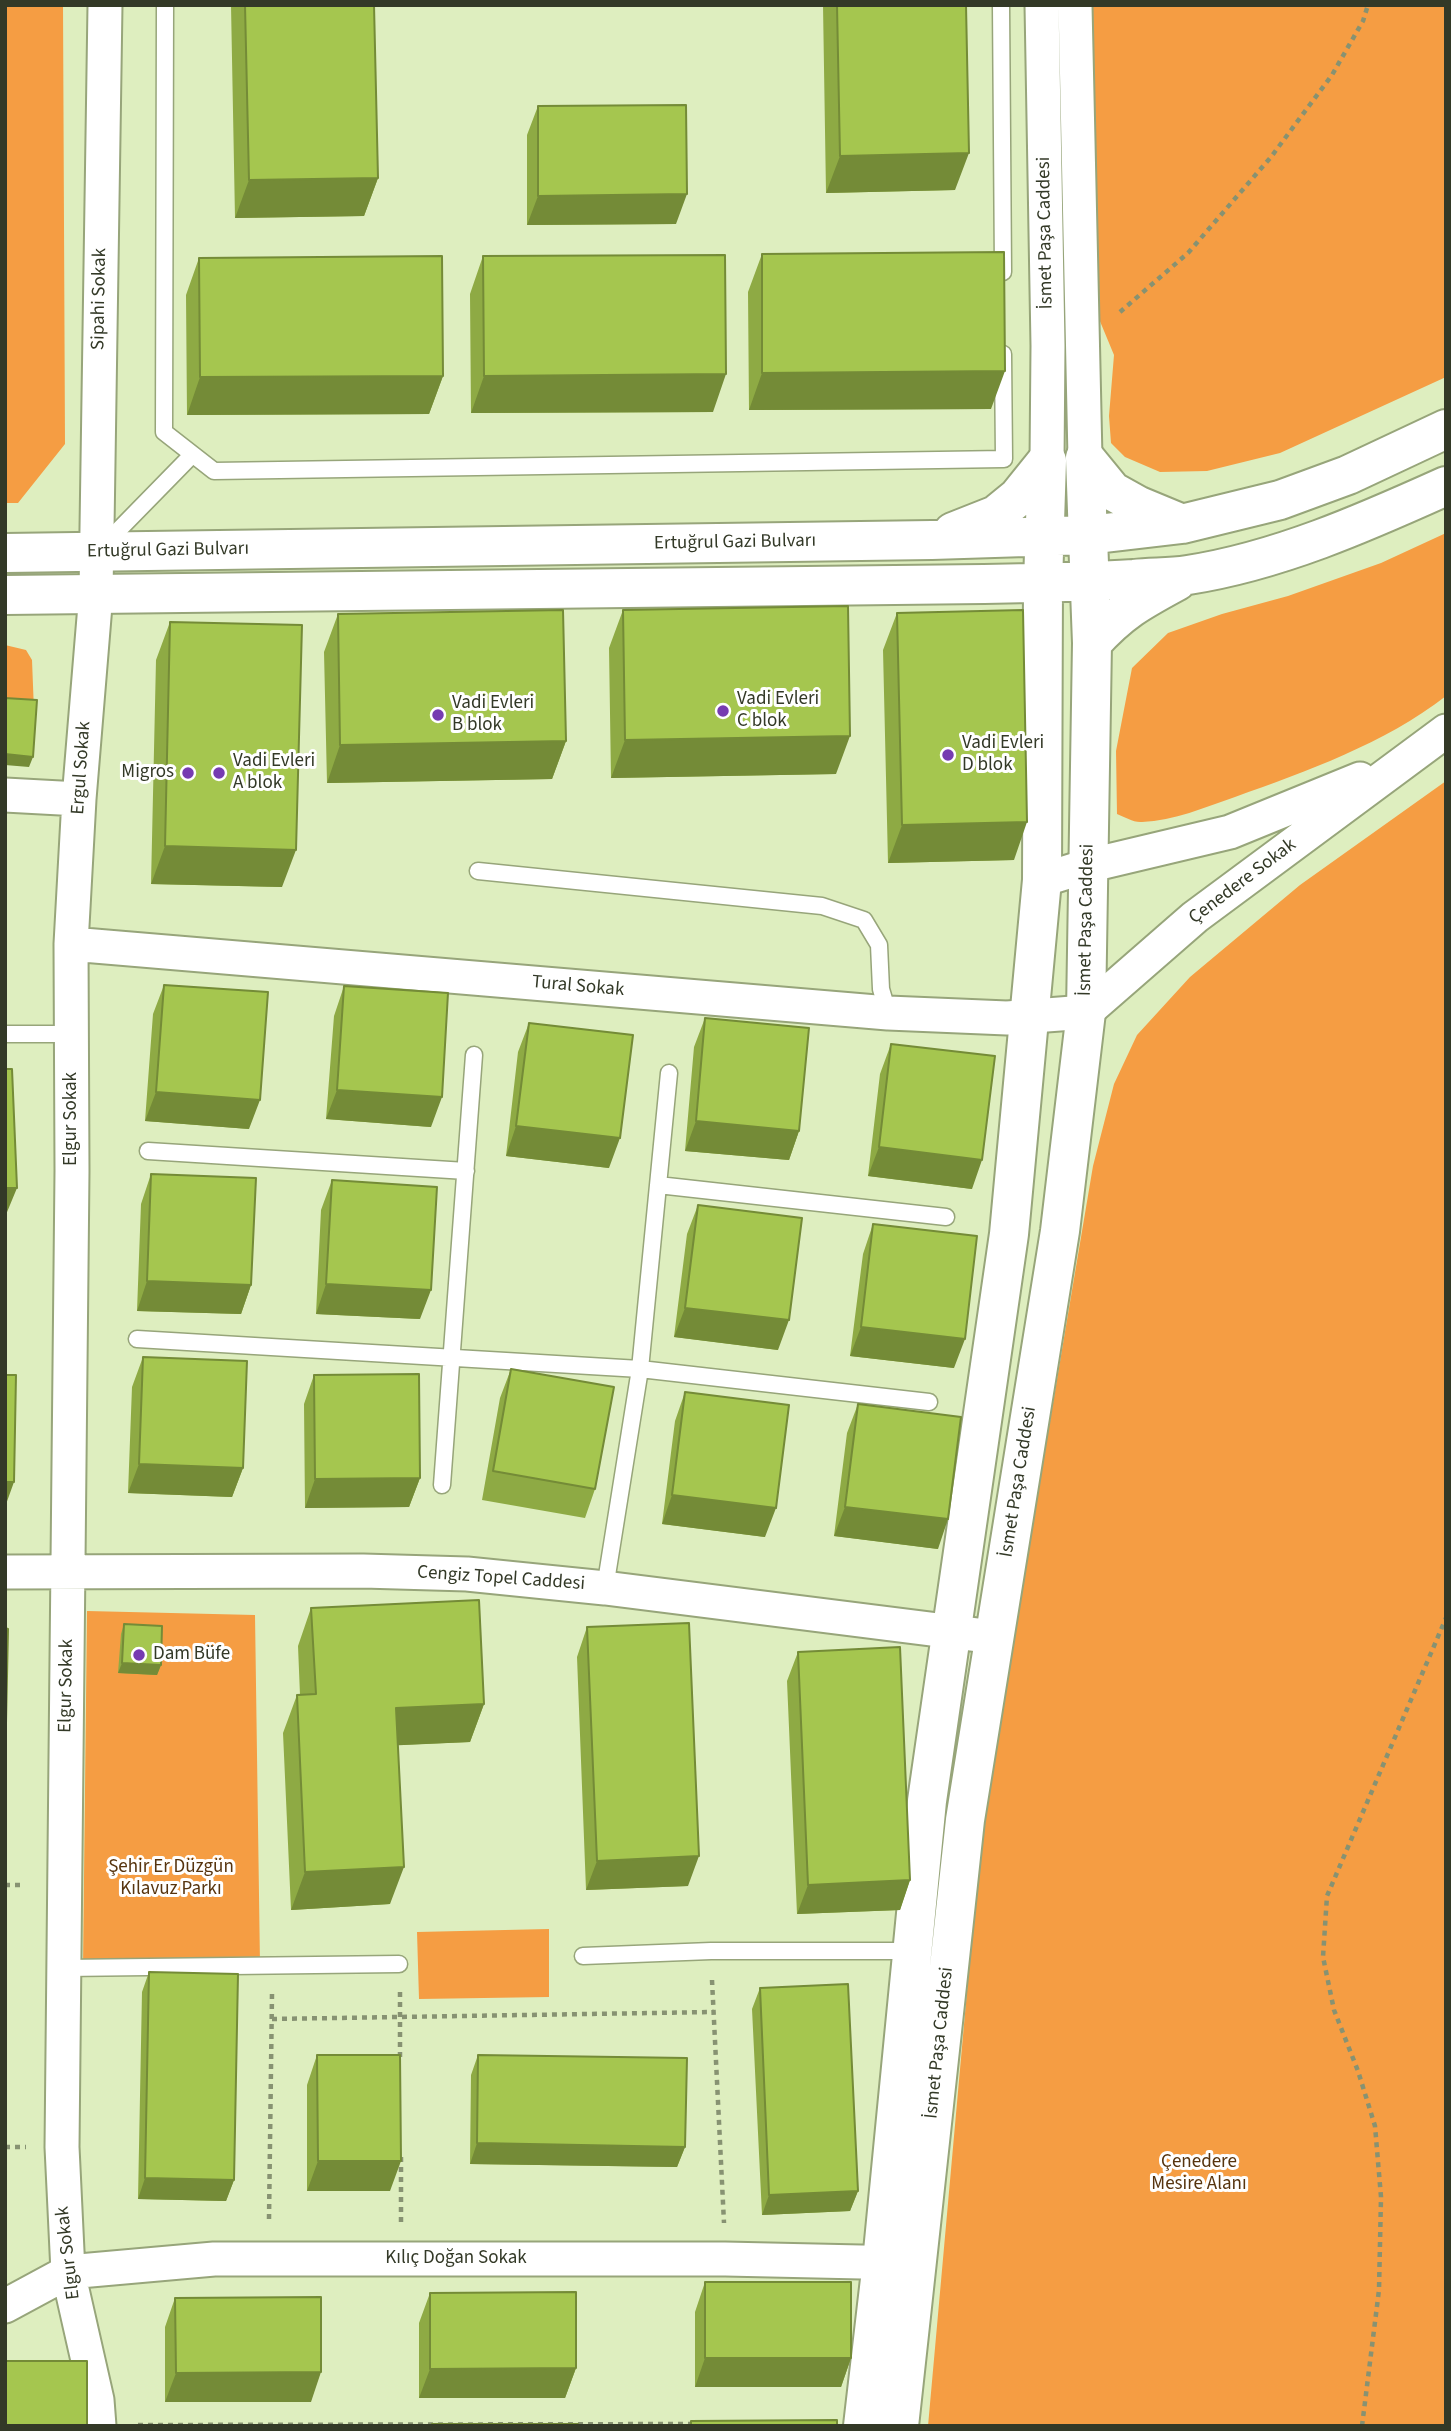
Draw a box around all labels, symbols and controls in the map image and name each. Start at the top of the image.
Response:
street label: İsmet Paşa Caddesi [1033,157,1059,309]
street label: Sipahi Sokak [88,248,112,350]
street label: Ertuğrul Gazi Bulvarı [654,530,816,556]
street label: Ertuğrul Gazi Bulvarı [87,538,249,564]
place label: Vadi Evleri C blok [737,689,819,733]
place label: Vadi Evleri B blok [452,693,534,737]
marker: Vadi Evleri C blok [715,703,731,719]
marker: Vadi Evleri B blok [430,707,446,723]
street label: Ergul Sokak [67,721,97,815]
place label: Vadi Evleri D blok [962,733,1044,777]
marker: Vadi Evleri D blok [940,747,956,763]
place label: Vadi Evleri A blok [233,751,315,795]
place label: Migros [121,762,174,784]
marker: Migros [180,765,196,781]
marker: Vadi Evleri A blok [211,765,227,781]
street label: Çenedere Sokak [1185,834,1301,930]
street label: İsmet Paşa Caddesi [1074,844,1100,996]
street label: Tural Sokak [531,972,625,1002]
street label: Elgur Sokak [61,1072,83,1166]
street label: İsmet Paşa Caddesi [996,1405,1042,1559]
street label: Cengiz Topel Caddesi [416,1562,586,1596]
street label: Elgur Sokak [55,1639,79,1733]
place label: Dam Büfe [153,1644,230,1666]
marker: Dam Büfe [131,1647,147,1663]
park label: Şehir Er Düzgün Kılavuz Parkı [108,1857,234,1901]
street label: İsmet Paşa Caddesi [921,1966,959,2120]
park label: Çenedere Mesire Alanı [1151,2152,1247,2196]
street label: Elgur Sokak [52,2205,86,2301]
street label: Kılıç Doğan Sokak [385,2248,527,2270]

